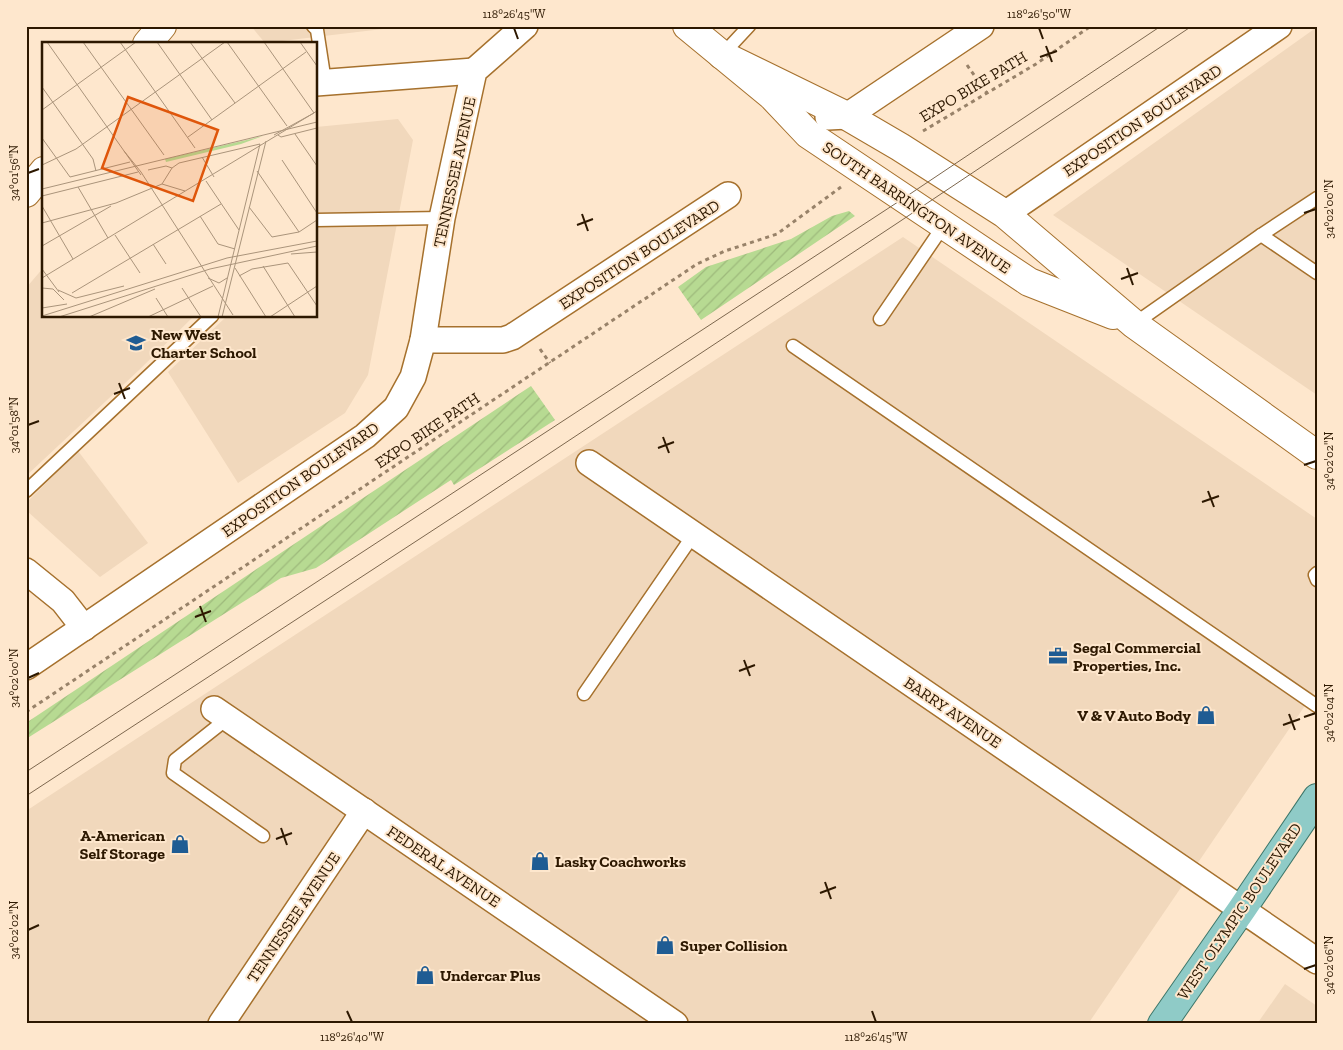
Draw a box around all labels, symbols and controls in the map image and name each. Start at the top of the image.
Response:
text: 118°26'45"W [482,7,546,21]
text: 118°26'50"W [1007,7,1072,21]
inset map [42,42,318,318]
street label: EXPO BIKE PATH [916,47,1030,126]
street label: EXPOSITION BOULEVARD [1059,60,1225,181]
street label: TENNESSEE AVENUE [429,95,480,249]
street label: SOUTH BARRINGTON AVENUE [819,137,1014,277]
text: 34°01'56"N [7,145,21,201]
text: 34°02'00"N [1322,179,1336,239]
street label: EXPOSITION BOULEVARD [556,195,723,313]
place label: New West Charter School [151,325,257,362]
school or university icon: New West Charter School [125,332,147,354]
street label: EXPO BIKE PATH [371,388,483,472]
text: 34°01'58"N [7,397,21,453]
street label: EXPOSITION BOULEVARD [218,418,382,541]
text: 34°02'02"N [1322,432,1336,490]
place label: Segal Commercial Properties, Inc. [1073,638,1201,675]
office icon: Segal Commercial Properties, Inc. [1047,645,1069,667]
text: 34°02'00"N [7,648,21,708]
street label: BARRY AVENUE [900,673,1005,752]
text: 34°02'04"N [1322,684,1336,742]
shop icon: V & V Auto Body [1195,704,1217,726]
place label: V & V Auto Body [1077,706,1192,725]
street label: WEST OLYMPIC BOULEVARD [1173,819,1306,1003]
street label: FEDERAL AVENUE [384,822,504,911]
place label: A-American Self Storage [79,826,166,863]
shop icon: A-American Self Storage [169,833,191,855]
street label: TENNESSEE AVENUE [243,848,344,986]
shop icon: Lasky Coachworks [529,850,551,872]
place label: Lasky Coachworks [555,852,686,871]
text: 34°02'02"N [7,901,21,959]
shop icon: Super Collision [654,934,676,956]
text: 34°02'06"N [1322,935,1336,994]
place label: Super Collision [680,936,788,955]
shop icon: Undercar Plus [414,964,436,986]
place label: Undercar Plus [440,966,541,985]
text: 118°26'40"W [320,1030,385,1044]
text: 118°26'45"W [844,1030,908,1044]

